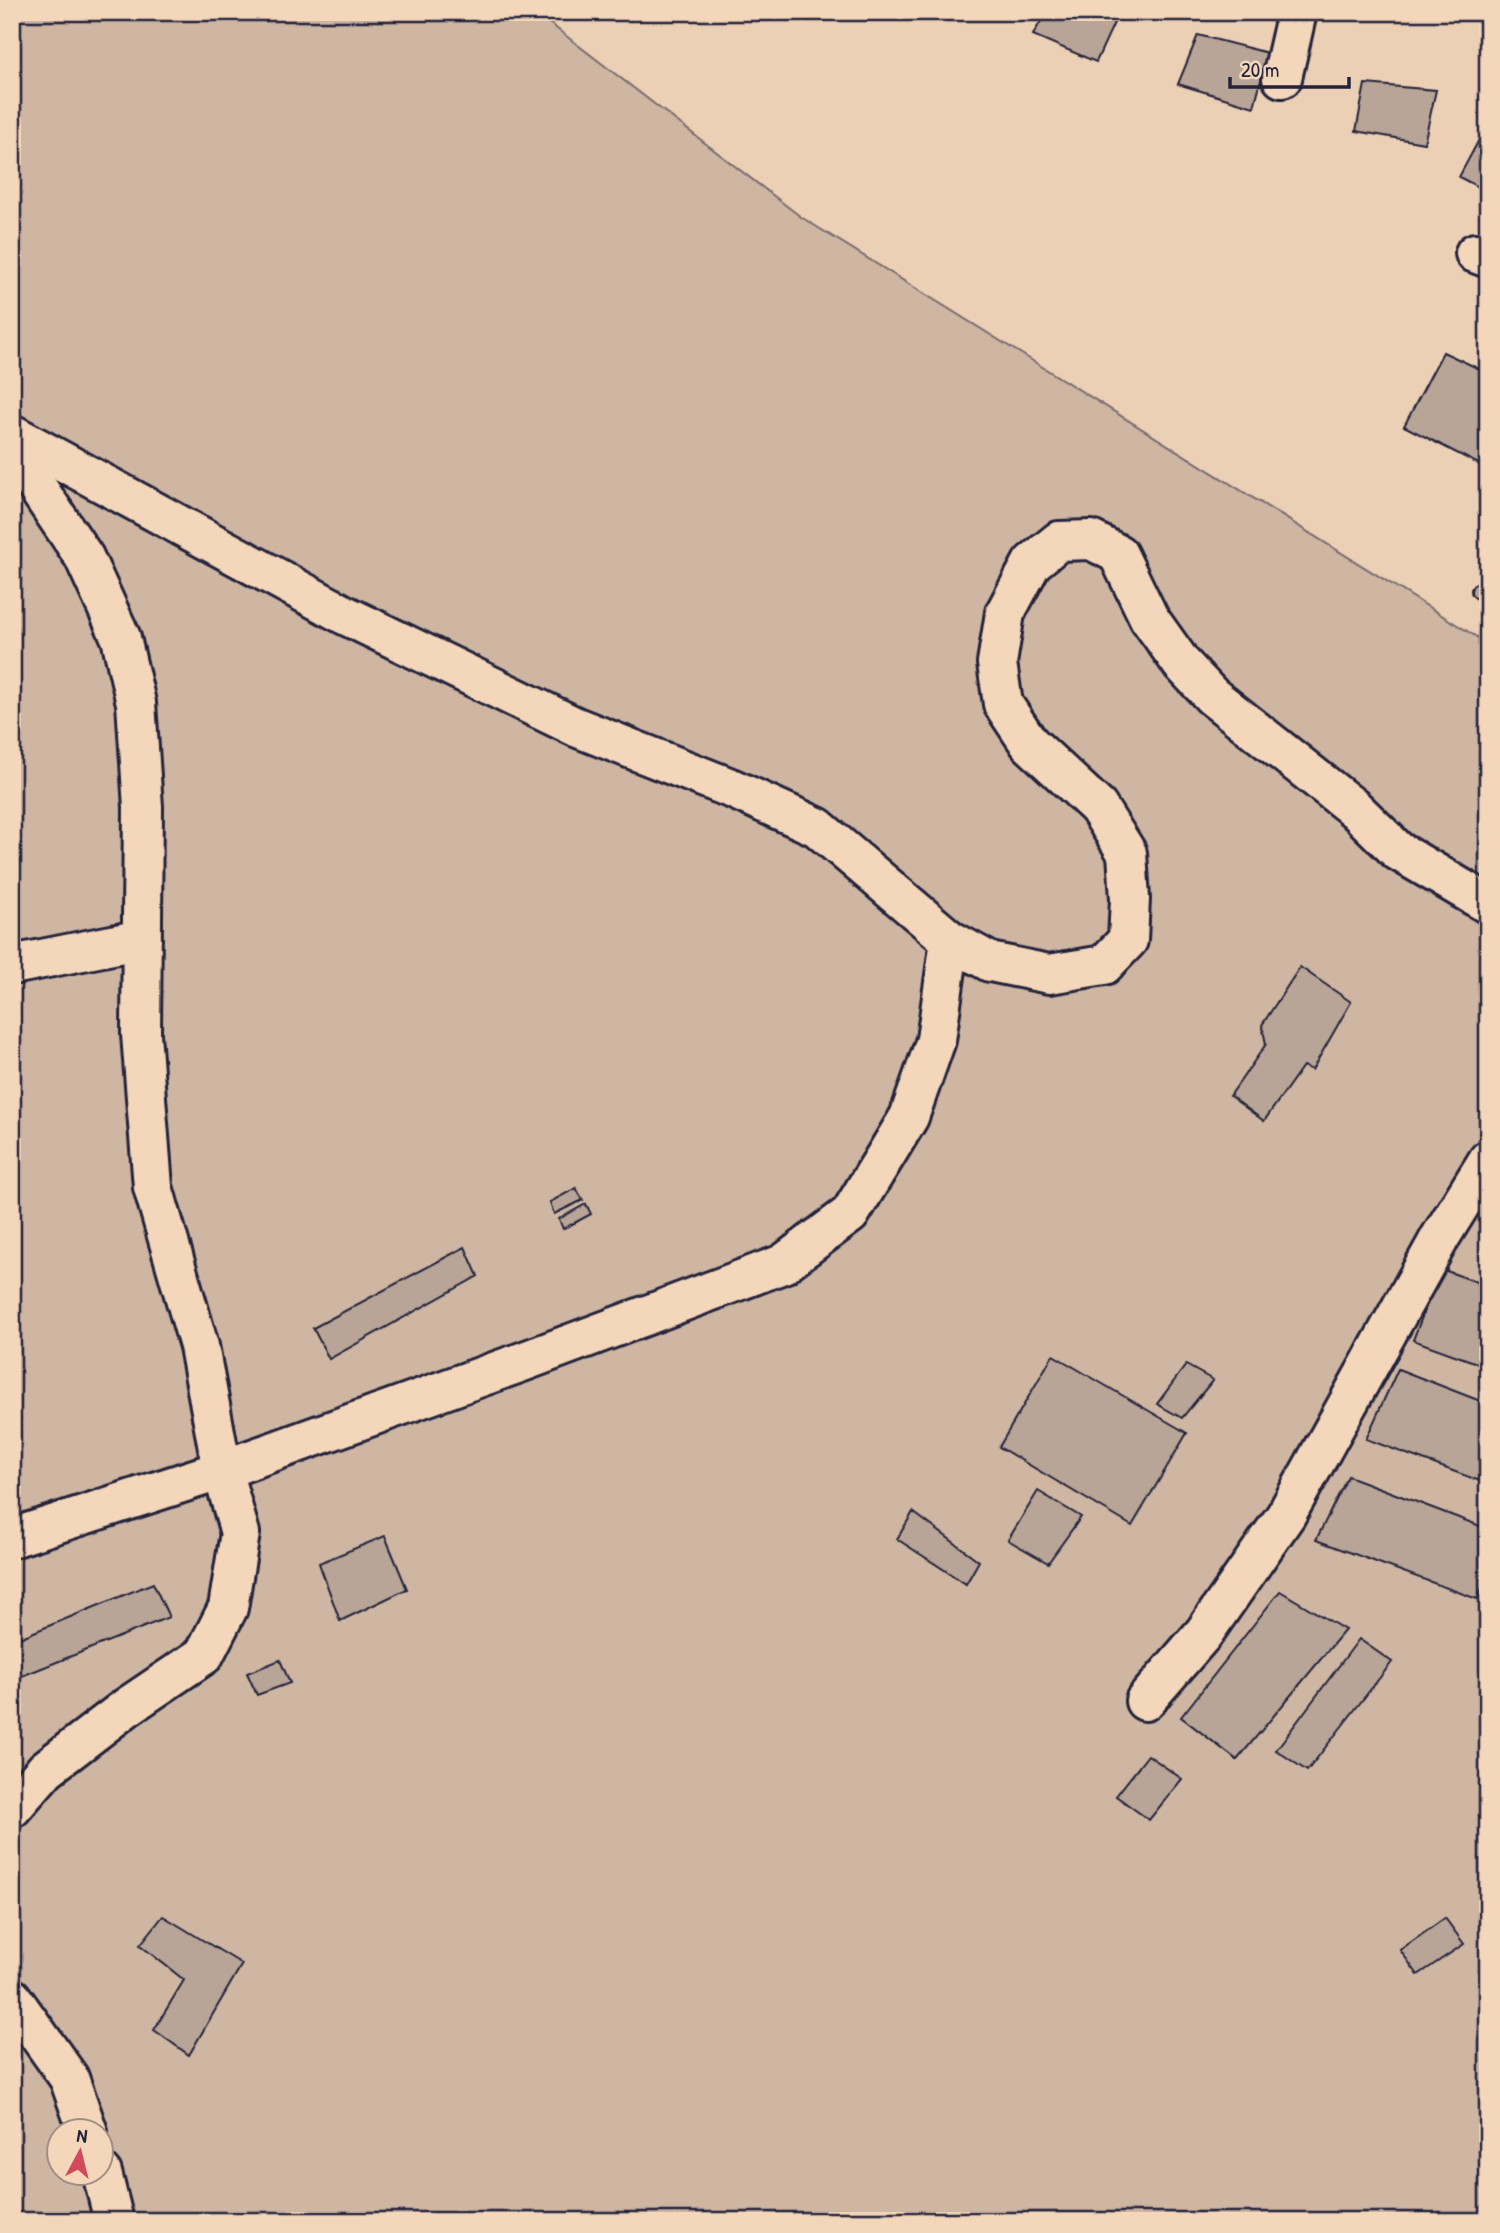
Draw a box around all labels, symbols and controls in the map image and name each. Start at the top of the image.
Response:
scale bar [1230,46,1350,90]
text: 20 m [1241,55,1279,84]
north arrow [46,2118,116,2188]
text: N [75,2122,89,2149]

